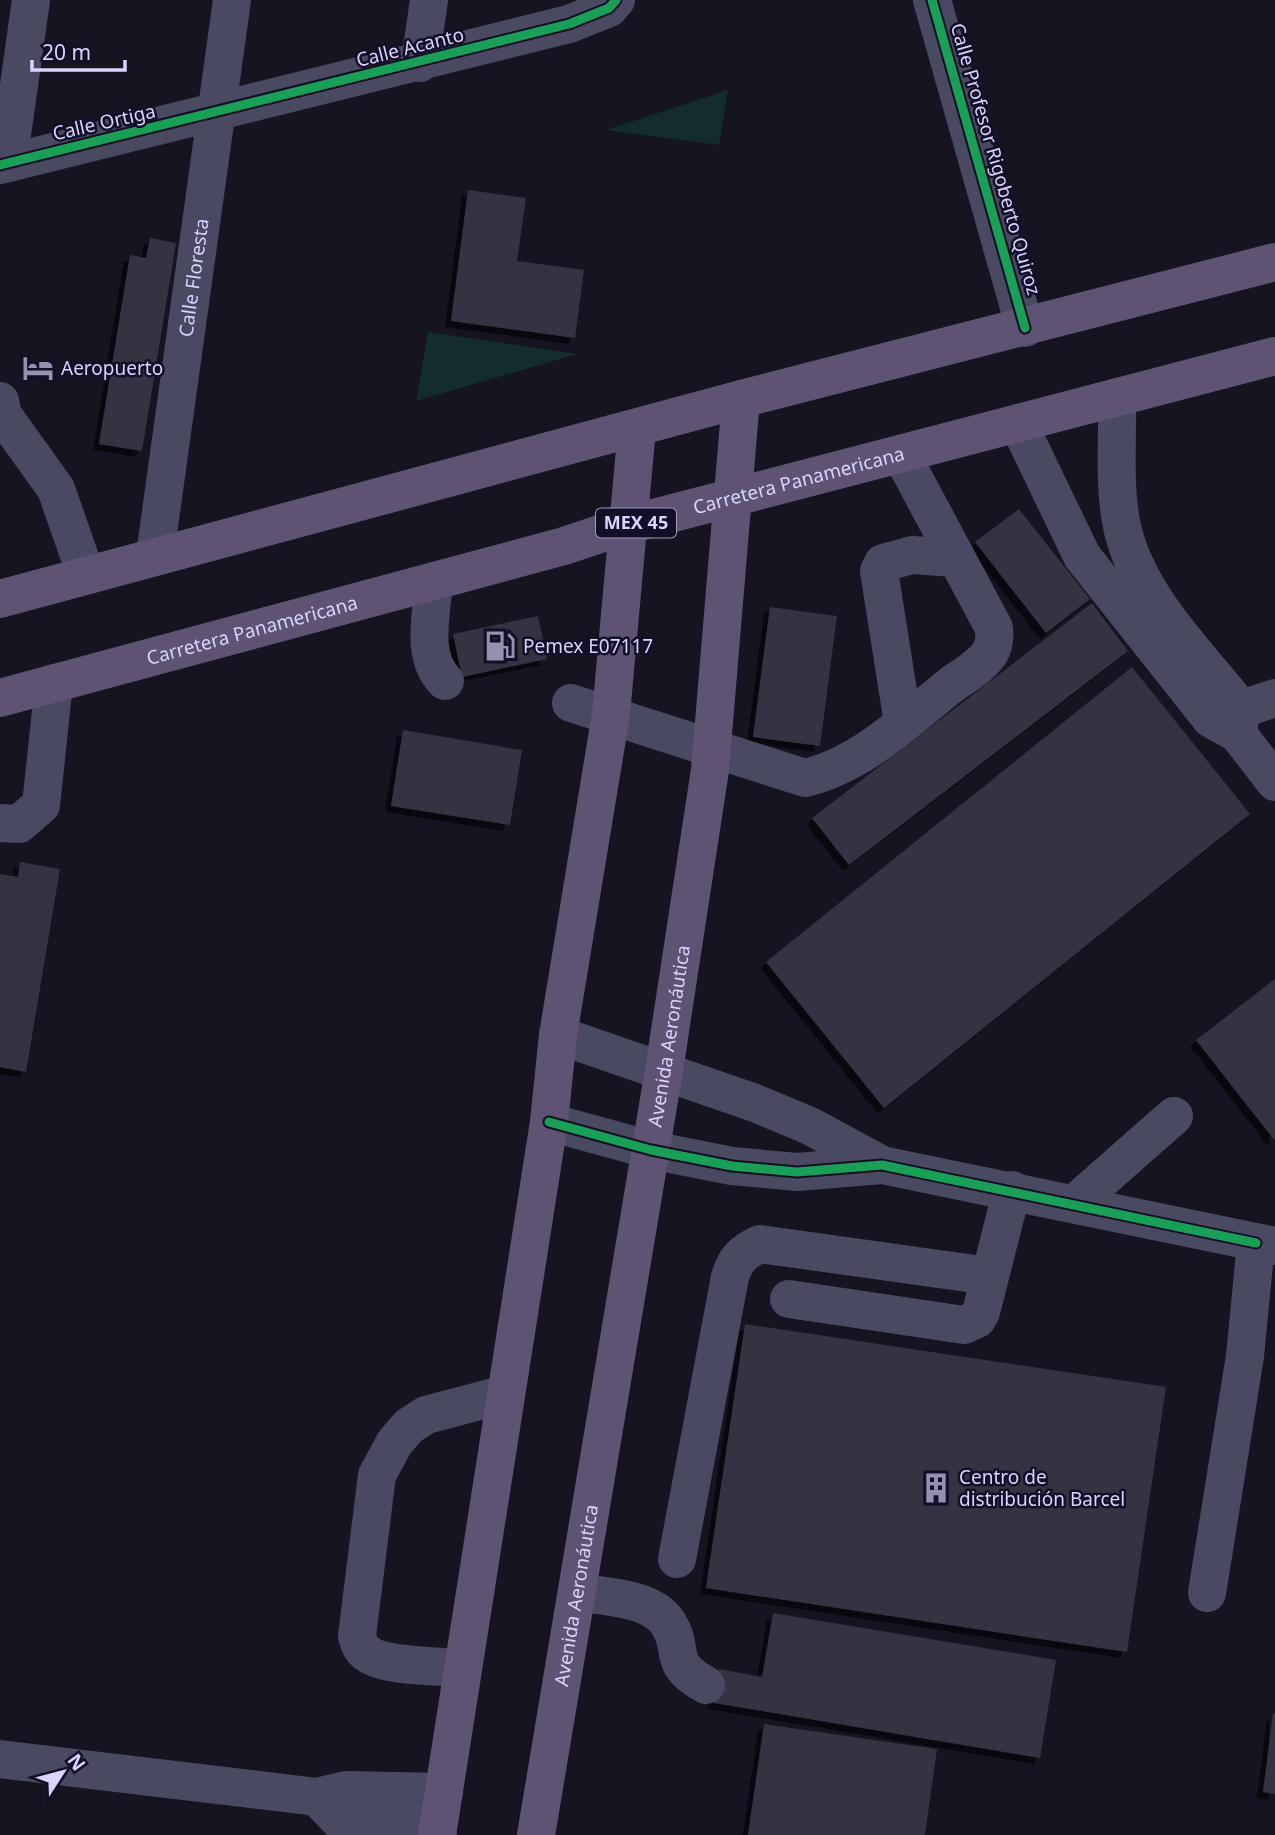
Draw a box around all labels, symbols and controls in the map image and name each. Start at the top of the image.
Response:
street label: Calle Profesor Rigoberto Quiroz [945,20,1047,298]
street label: Calle Acanto [353,21,467,73]
scale bar [32,28,124,72]
text: 20 m [42,38,91,66]
street label: Calle Ortiga [50,98,158,146]
street label: Calle Floresta [172,217,215,339]
hotel icon: Aeropuerto [21,351,55,385]
place label: Aeropuerto [61,355,163,381]
street label: Carretera Panamericana [690,440,907,520]
road number: MEX 45 [596,508,676,538]
street label: Carretera Panamericana [144,589,360,671]
fuel station icon: Pemex E07117 [483,629,517,663]
place label: Pemex E07117 [523,633,653,659]
street label: Avenida Aeronáutica [642,943,696,1129]
place label: Centro de distribución Barcel [959,1464,1125,1512]
building icon: Centro de distribución Barcel [919,1471,953,1505]
street label: Avenida Aeronáutica [548,1502,604,1688]
north arrow [28,1737,98,1807]
text: N [62,1748,92,1776]

